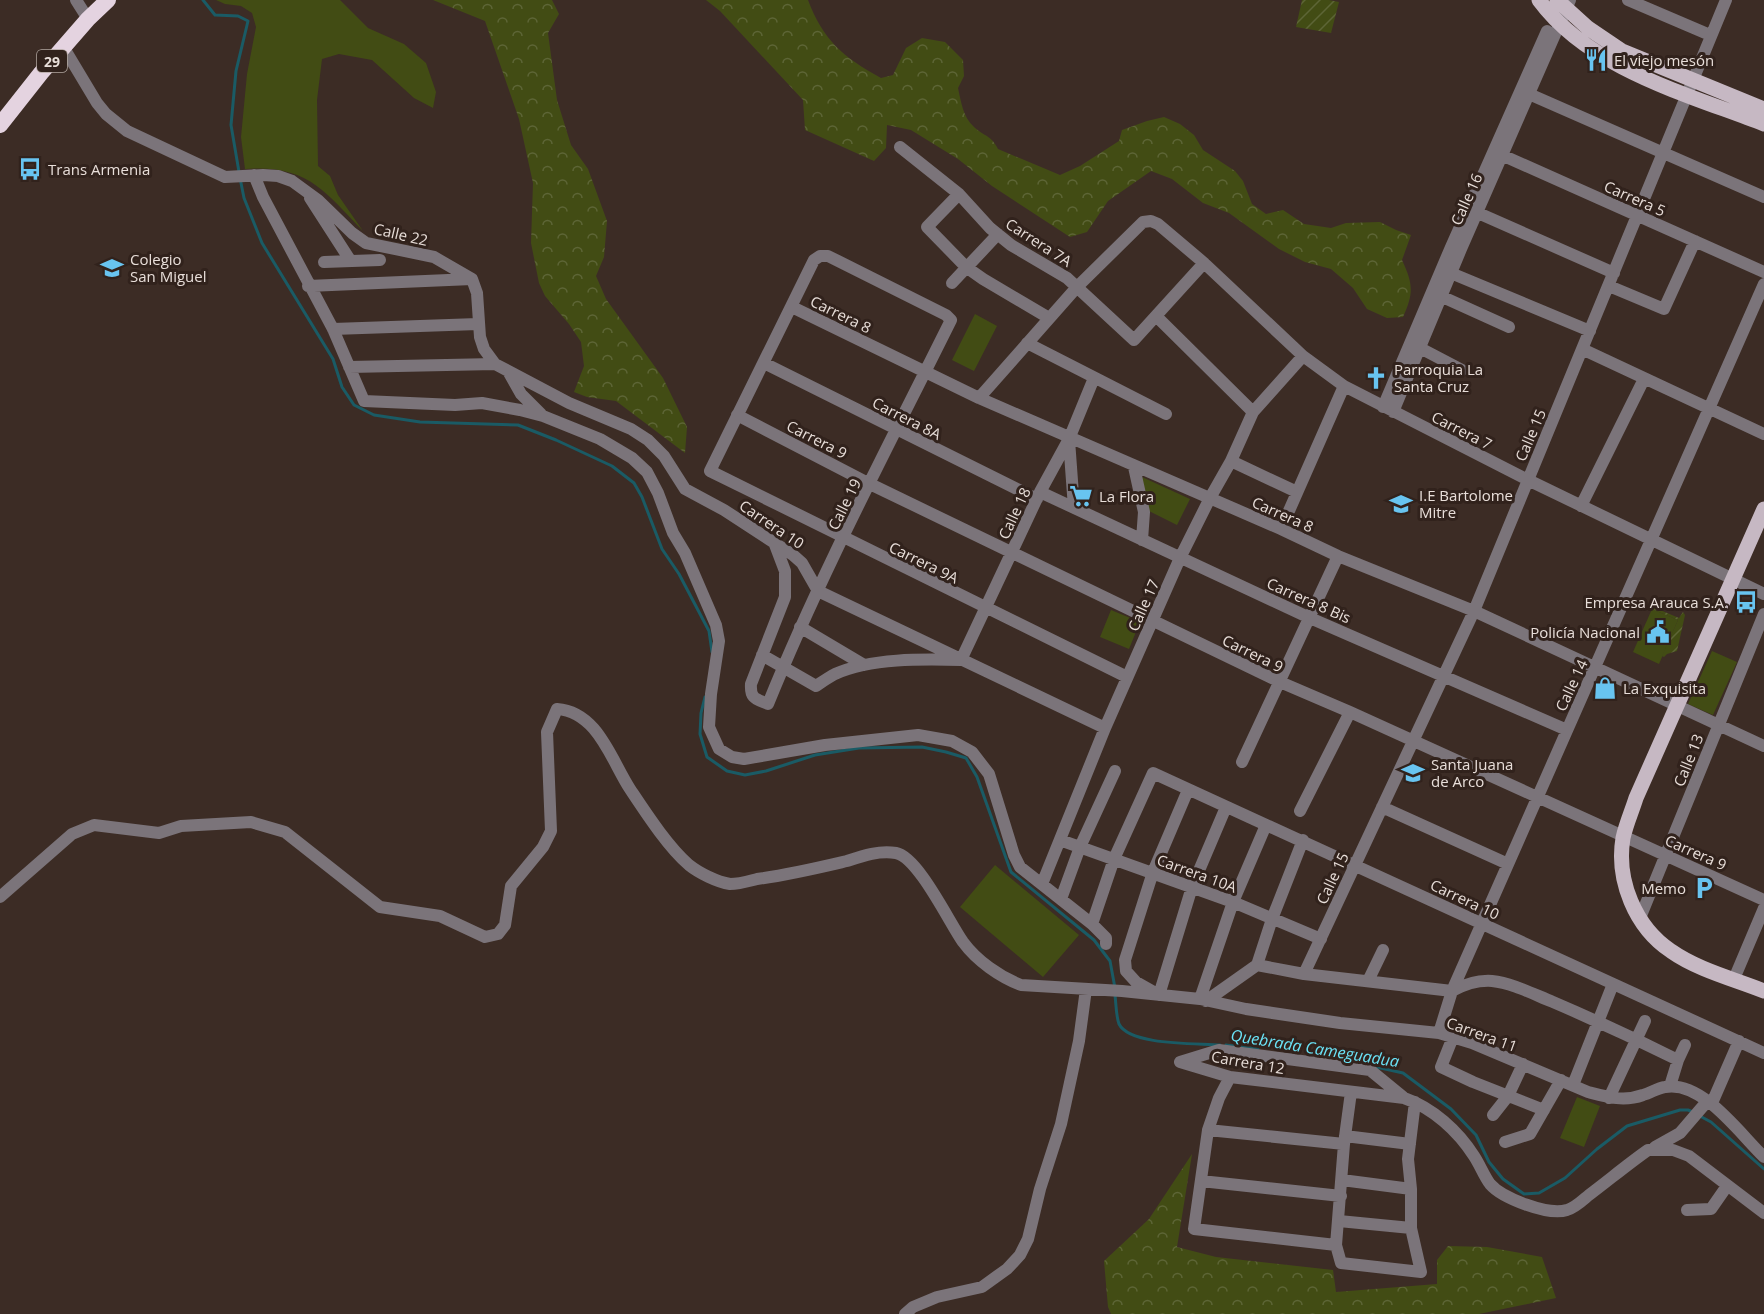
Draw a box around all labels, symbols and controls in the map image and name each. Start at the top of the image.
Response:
restaurant icon: El viejo mesón [1583,47,1609,73]
road number: 29 [37,50,67,72]
place label: El viejo mesón [1614,50,1714,70]
bus stop icon: Trans Armenia [17,156,43,182]
place label: Trans Armenia [48,159,150,179]
street label: Calle 16 [1446,170,1486,228]
street label: Carrera 5 [1601,176,1669,220]
street label: Carrera 7A [1002,213,1076,271]
street label: Calle 22 [372,218,430,250]
place label: Colegio San Miguel [130,249,207,286]
school or university icon: Colegio San Miguel [99,255,125,281]
street label: Carrera 8 [807,291,875,337]
place label: Parroquia La Santa Cruz [1394,359,1483,396]
church icon: Parroquia La Santa Cruz [1363,365,1389,391]
street label: Carrera 8A [869,392,945,444]
street label: Carrera 7 [1428,406,1496,454]
street label: Calle 15 [1510,406,1550,464]
street label: Carrera 9 [783,415,851,463]
street label: Calle 19 [823,475,865,533]
supermarket icon: La Flora [1068,483,1094,509]
street label: Calle 18 [993,484,1035,542]
place label: I.E Bartolome Mitre [1419,485,1513,522]
place label: La Flora [1099,486,1154,506]
school or university icon: I.E Bartolome Mitre [1388,491,1414,517]
street label: Carrera 8 [1249,492,1317,536]
street label: Carrera 10 [736,495,808,553]
street label: Carrera 9A [886,537,963,588]
street label: Carrera 8 Bis [1264,573,1354,627]
street label: Calle 17 [1123,576,1163,634]
bus stop icon: Empresa Arauca S.A. [1733,589,1759,615]
place label: Empresa Arauca S.A. [1585,592,1728,612]
public building icon: Policía Nacional [1645,619,1671,645]
place label: Policía Nacional [1530,622,1640,642]
street label: Carrera 9 [1219,630,1287,676]
street label: Calle 14 [1550,656,1592,714]
shop icon: La Exquisita [1592,675,1618,701]
place label: La Exquisita [1623,678,1706,698]
street label: Calle 13 [1668,731,1708,789]
place label: Santa Juana de Arco [1431,754,1513,791]
school or university icon: Santa Juana de Arco [1400,760,1426,786]
street label: Carrera 9 [1662,830,1730,874]
street label: Carrera 10A [1154,849,1240,897]
street label: Calle 15 [1311,849,1353,907]
street label: Carrera 10 [1427,874,1503,924]
parking icon: Memo [1691,875,1717,901]
place label: Memo [1641,878,1686,898]
street label: Carrera 11 [1444,1012,1520,1056]
water label: Quebrada Cameguadua [1229,1024,1401,1072]
street label: Carrera 12 [1210,1046,1286,1078]

